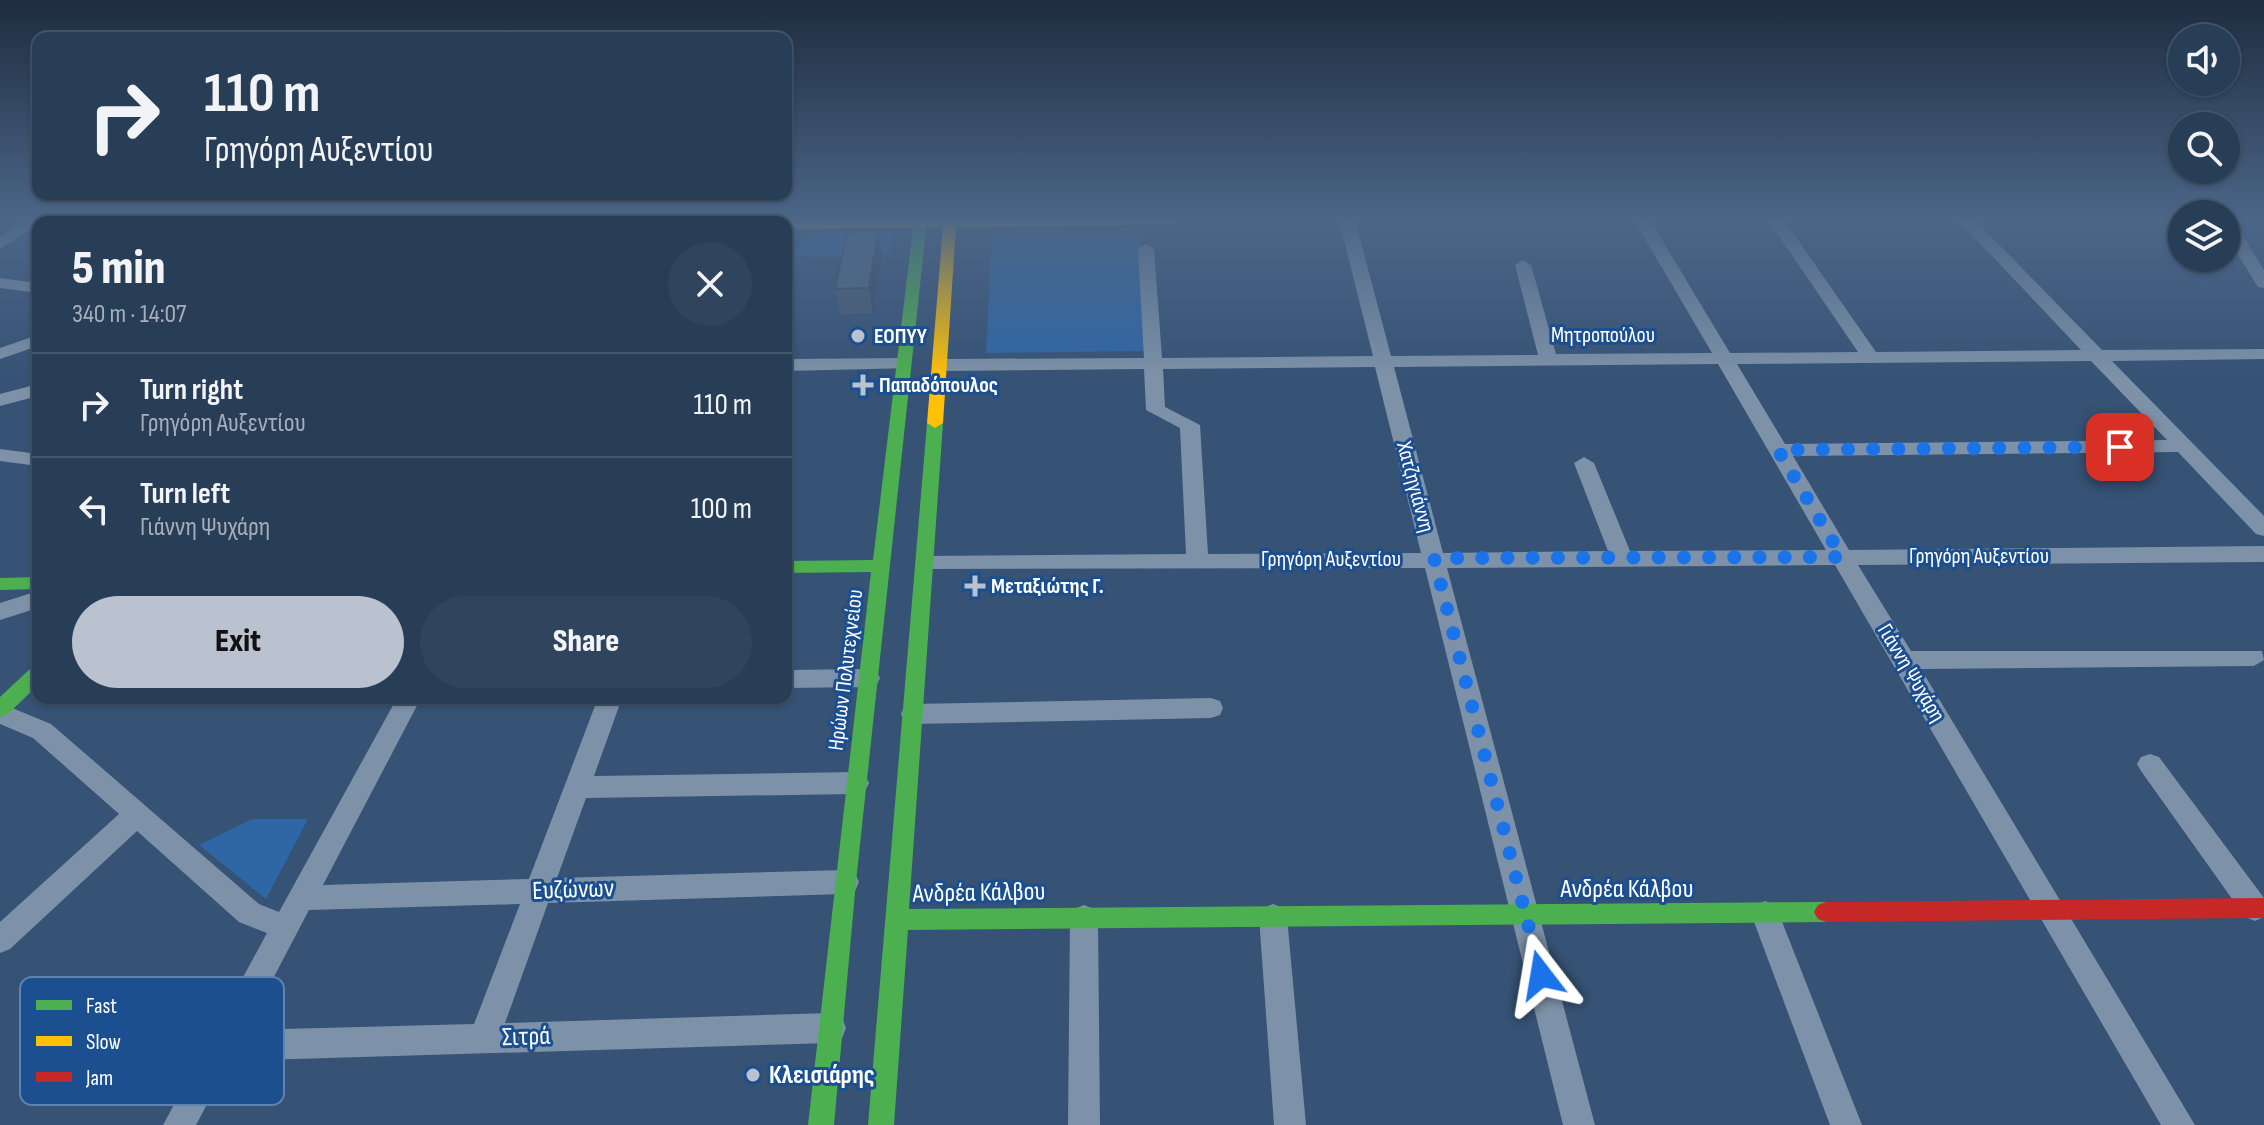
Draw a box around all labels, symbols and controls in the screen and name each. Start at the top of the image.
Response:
map controls [2168,24,2240,272]
button: sound [2168,24,2240,96]
text: 110 m [204,61,320,128]
icon: right [72,64,176,168]
button: search [2168,112,2240,184]
text: Γρηγόρη Αυξεντίου [204,129,433,172]
button: layers [2168,200,2240,272]
text: 5 min [72,240,165,297]
button: close [668,242,752,326]
text: 340 m · 14:07 [72,299,186,330]
street label: Μητροπούλου [1551,322,1655,349]
place label: ΕΟΠΥΥ [874,323,928,350]
marker: ΕΟΠΥΥ [849,327,867,345]
text: Turn right [140,372,243,408]
place label: Παπαδόπουλος [879,372,998,399]
marker: Παπαδόπουλος [854,376,872,394]
icon: right [72,383,116,427]
text: 110 m [694,387,752,423]
text: Γρηγόρη Αυξεντίου [140,408,306,439]
pin [2086,413,2154,481]
icon: arrive [2098,425,2142,469]
street label: Χατζηγιάννη [1390,438,1440,535]
text: Turn left [140,476,230,512]
icon: left [72,487,116,531]
text: 100 m [691,491,752,527]
text: Γιάννη Ψυχάρη [140,512,270,543]
street label: Γρηγόρη Αυξεντίου [1909,543,2049,570]
street label: Γρηγόρη Αυξεντίου [1261,546,1401,573]
place label: Μεταξιώτης Γ. [991,573,1104,600]
marker: Μεταξιώτης Γ. [966,577,984,595]
street label: Ηρώων Πολυτεχνείου [823,588,869,752]
button: Exit [72,596,404,688]
button: Share [420,596,752,688]
street label: Γιάννη Ψυχάρη [1871,619,1951,727]
street label: Ευζώνων [532,873,614,907]
street label: Ανδρέα Κάλβου [1560,874,1693,905]
street label: Ανδρέα Κάλβου [911,876,1046,910]
position arrow [1499,933,1583,1017]
legend [20,977,284,1105]
text: Fast [86,993,117,1020]
street label: Σιτρά [501,1021,551,1053]
text: Slow [86,1029,121,1056]
place label: Κλεισιάρης [769,1060,875,1091]
text: Jam [85,1065,113,1092]
marker: Κλεισιάρης [744,1066,762,1084]

